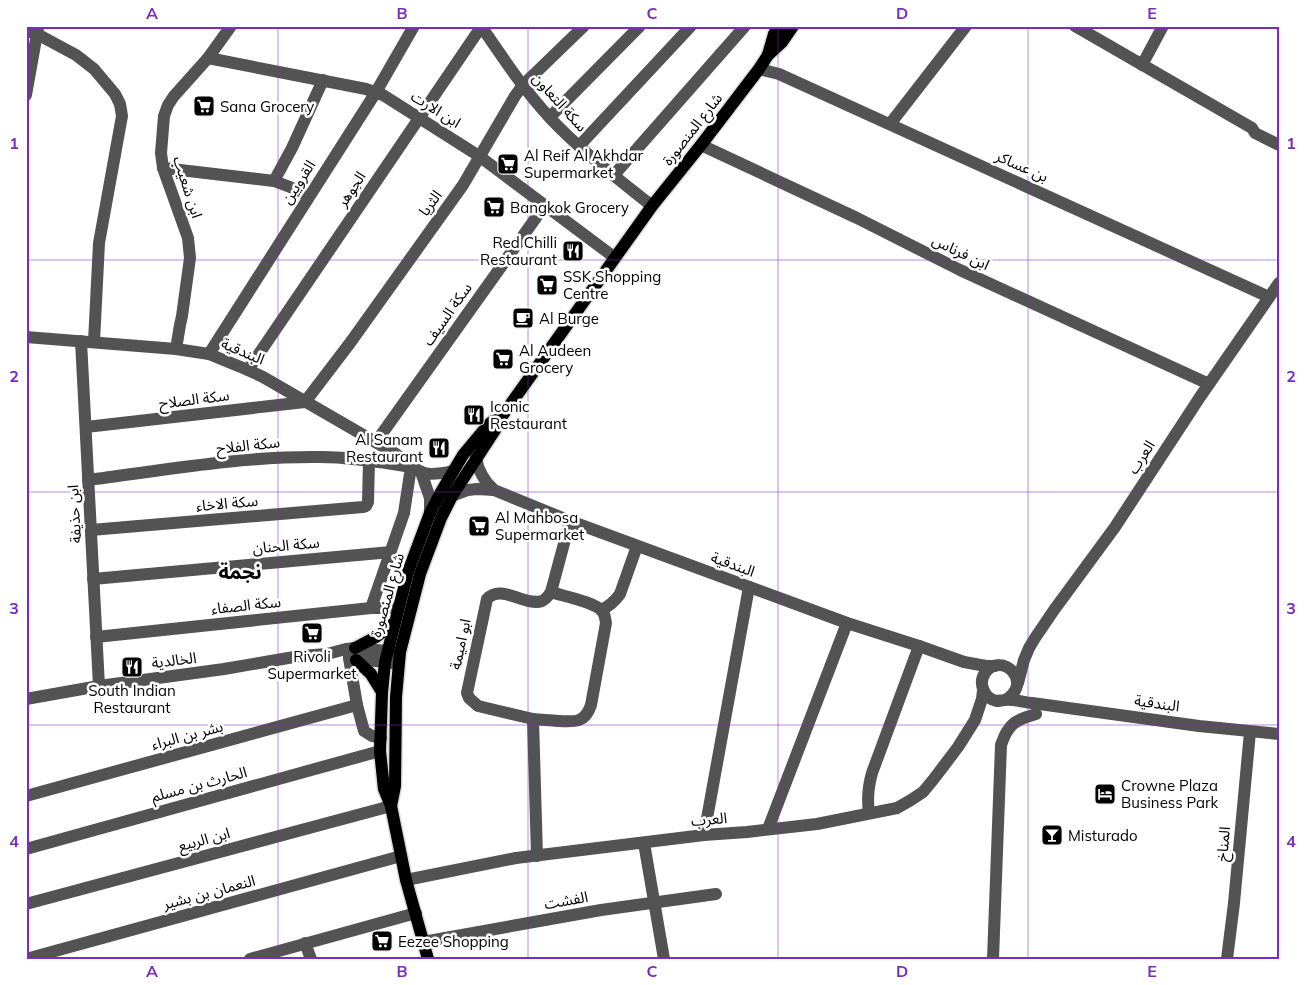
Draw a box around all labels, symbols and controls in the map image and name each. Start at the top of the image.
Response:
text: A [146,3,158,23]
text: B [396,3,408,23]
text: C [647,3,658,23]
text: D [896,3,908,23]
text: E [1147,3,1157,23]
street label: سكة التعاون [529,69,592,136]
street label: ابن الارت [408,86,464,132]
street label: شارع المنصورة [658,89,729,171]
supermarket icon: Sana Grocery [192,94,216,118]
place label: Sana Grocery [220,97,314,116]
text: 1 [9,133,19,153]
text: 1 [1286,133,1296,153]
place label: Al Reif Al Akhdar Supermarket [524,146,643,182]
street label: بن عساكر [992,146,1051,186]
supermarket icon: Al Reif Al Akhdar Supermarket [496,152,520,176]
street label: ابن شعيب [169,154,207,220]
street label: القرويين [277,156,319,208]
street label: الجوهر [332,168,370,211]
street label: الثريا [414,186,446,220]
supermarket icon: Bangkok Grocery [482,195,506,219]
place label: Bangkok Grocery [510,198,629,217]
street label: ابن فرناس [929,230,993,274]
place label: Red Chilli Restaurant [480,233,557,269]
restaurant icon: Red Chilli Restaurant [561,239,585,263]
place label: SSK Shopping Centre [563,267,661,303]
supermarket icon: SSK Shopping Centre [535,273,559,297]
street label: سكة السيف [418,279,476,349]
cafe icon: Al Burge [511,306,535,330]
place label: Al Burge [539,309,599,328]
street label: البندقية [218,333,268,369]
place label: Al Audeen Grocery [519,341,591,377]
supermarket icon: Al Audeen Grocery [491,347,515,371]
text: 2 [9,366,19,386]
text: 2 [1286,366,1296,386]
street label: سكة الصلاح [158,385,231,416]
place label: Iconic Restaurant [490,397,567,433]
restaurant icon: Iconic Restaurant [462,403,486,427]
place label: Al Sanam Restaurant [346,430,423,466]
street label: سكة الفلاح [215,432,281,461]
restaurant icon: Al Sanam Restaurant [427,436,451,460]
street label: العرب [1123,437,1159,477]
street label: ابن حذيفة [63,484,85,544]
street label: سكة الاخاء [195,491,259,515]
place label: Al Mahbosa Supermarket [495,508,584,544]
supermarket icon: Al Mahbosa Supermarket [467,514,491,538]
street label: سكة الحنان [252,533,321,557]
street label: البندقية [708,547,758,581]
street label: شارع المنصورة [366,550,411,640]
district label: نجمة [218,559,262,584]
street label: سكة الصفاء [210,592,282,618]
text: 3 [9,598,19,618]
text: 3 [1286,598,1296,618]
street label: ابو اميمة [445,617,475,671]
supermarket icon: Rivoli Supermarket [300,621,324,645]
place label: Rivoli Supermarket [267,647,357,683]
street label: الخالدية [150,648,198,672]
restaurant icon: South Indian Restaurant [120,655,144,679]
place label: South Indian Restaurant [88,681,176,717]
street label: البندقية [1133,690,1181,716]
street label: بشر بن البراء [149,716,225,754]
street label: الحارث بن مسلم [149,762,249,808]
place label: Crowne Plaza Business Park [1121,776,1218,812]
hotel icon: Crowne Plaza Business Park [1093,782,1117,806]
street label: العرب [690,808,728,830]
street label: ابن الربيع [176,823,233,858]
bar icon: Misturado [1040,823,1064,847]
place label: Misturado [1068,826,1138,845]
street label: المناخ [1212,826,1237,863]
text: 4 [9,831,19,851]
text: 4 [1286,831,1296,851]
street label: النعمان بن بشير [160,871,257,914]
street label: الفشت [543,887,589,913]
supermarket icon: Eezee Shopping [370,929,394,953]
place label: Eezee Shopping [398,932,509,951]
text: A [146,961,158,981]
text: B [396,961,408,981]
text: C [647,961,658,981]
text: D [896,961,908,981]
text: E [1147,961,1157,981]

